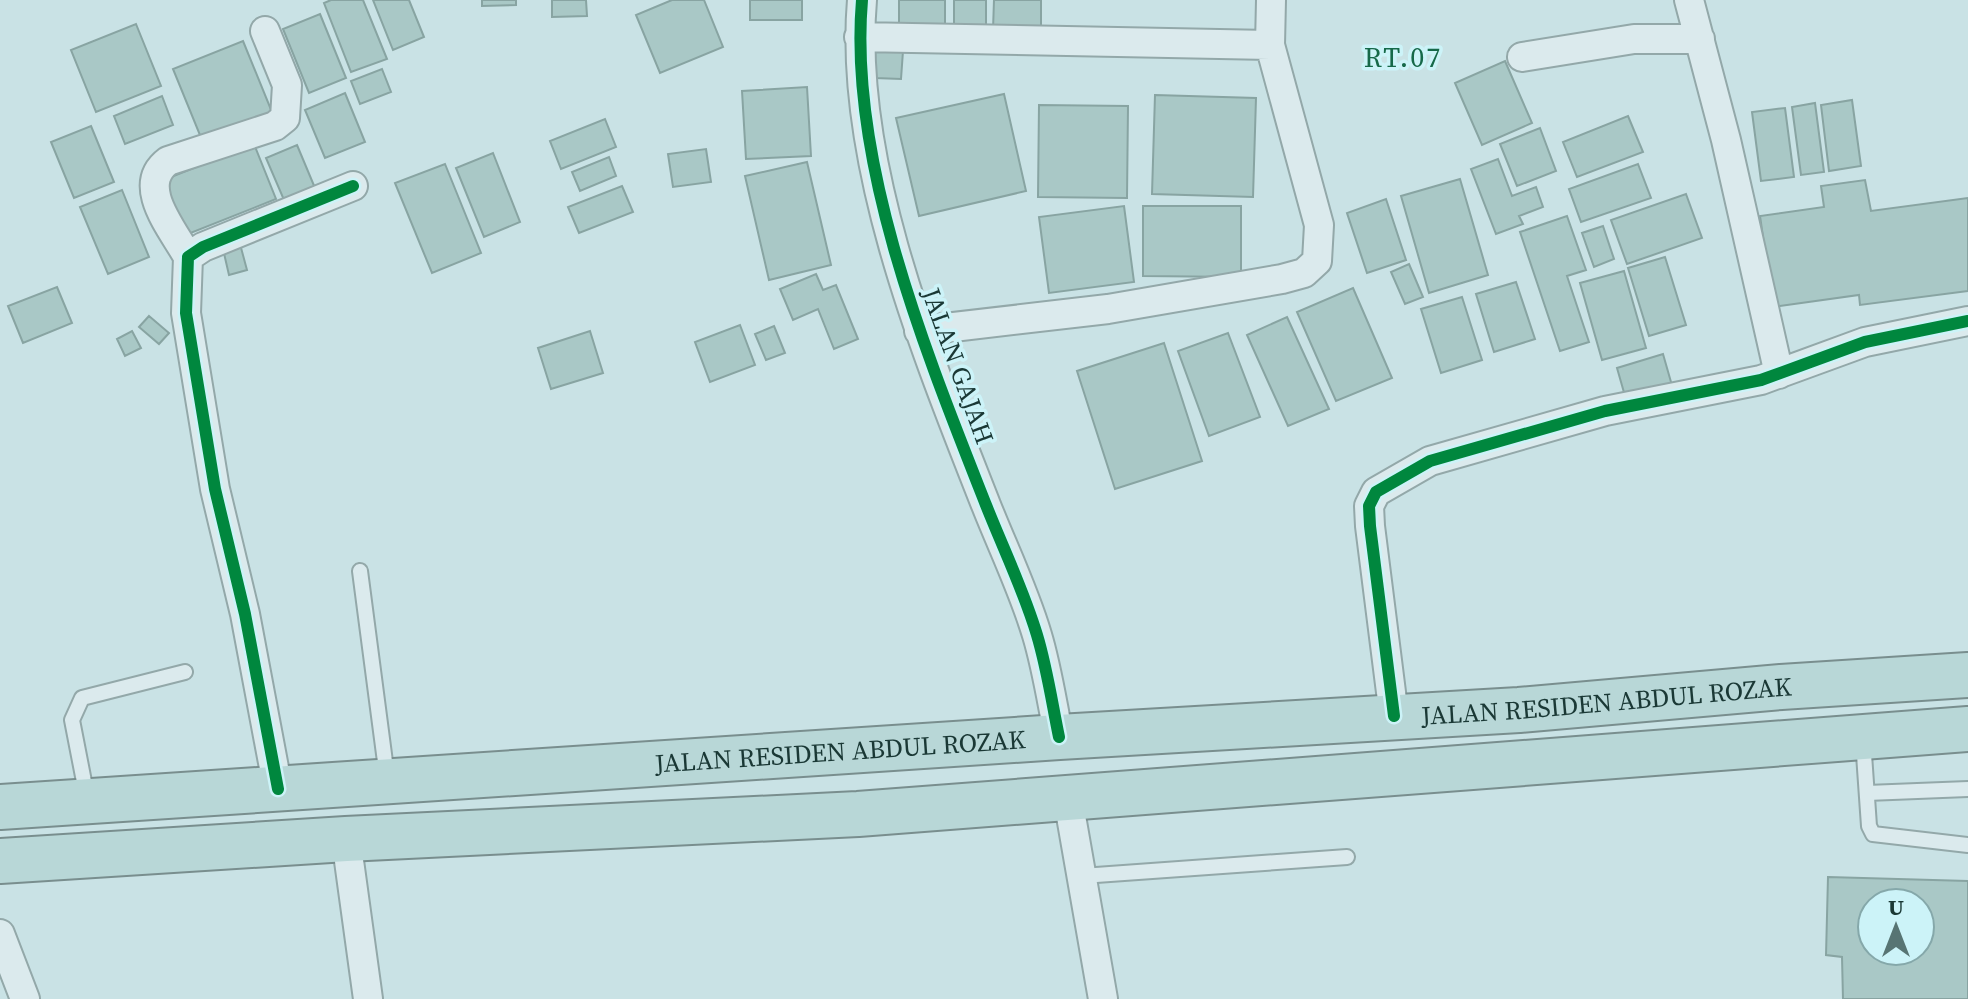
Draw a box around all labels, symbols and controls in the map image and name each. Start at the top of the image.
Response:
district label: RT.07 [1364,38,1442,76]
street label: JALAN GAJAH [913,282,1003,449]
street label: JALAN RESIDEN ABDUL ROZAK [1419,668,1793,734]
street label: JALAN RESIDEN ABDUL ROZAK [653,721,1027,782]
north arrow [1856,887,1936,967]
text: U [1888,892,1904,922]

